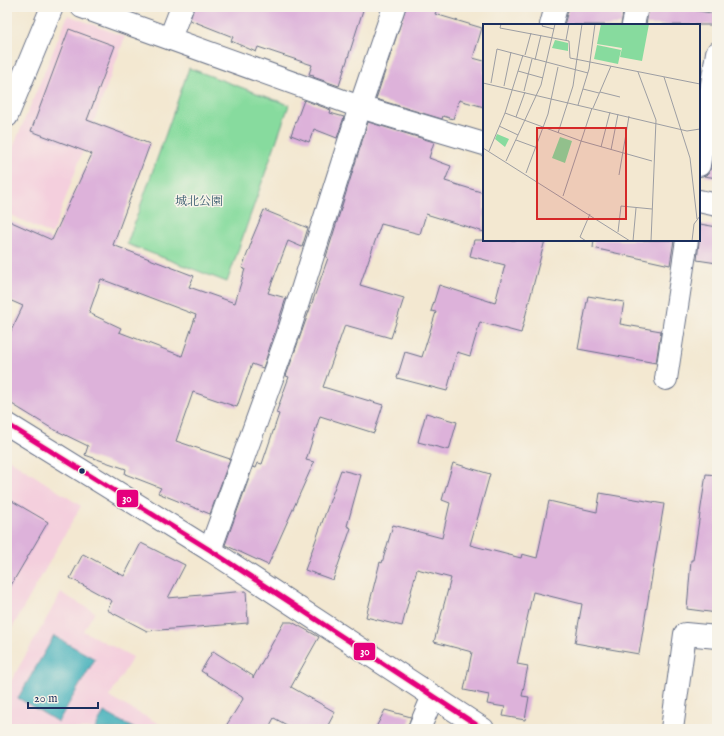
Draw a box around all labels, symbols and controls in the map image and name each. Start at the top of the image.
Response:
inset map [483,24,700,241]
park label: 城北公園 [175,194,223,209]
unlabelled marker [77,466,87,476]
line badge: 30 [116,489,139,508]
text: 30 [122,492,132,506]
line badge: 30 [353,642,376,661]
text: 30 [360,645,370,659]
scale bar [28,684,98,710]
text: 20 m [34,691,57,706]

